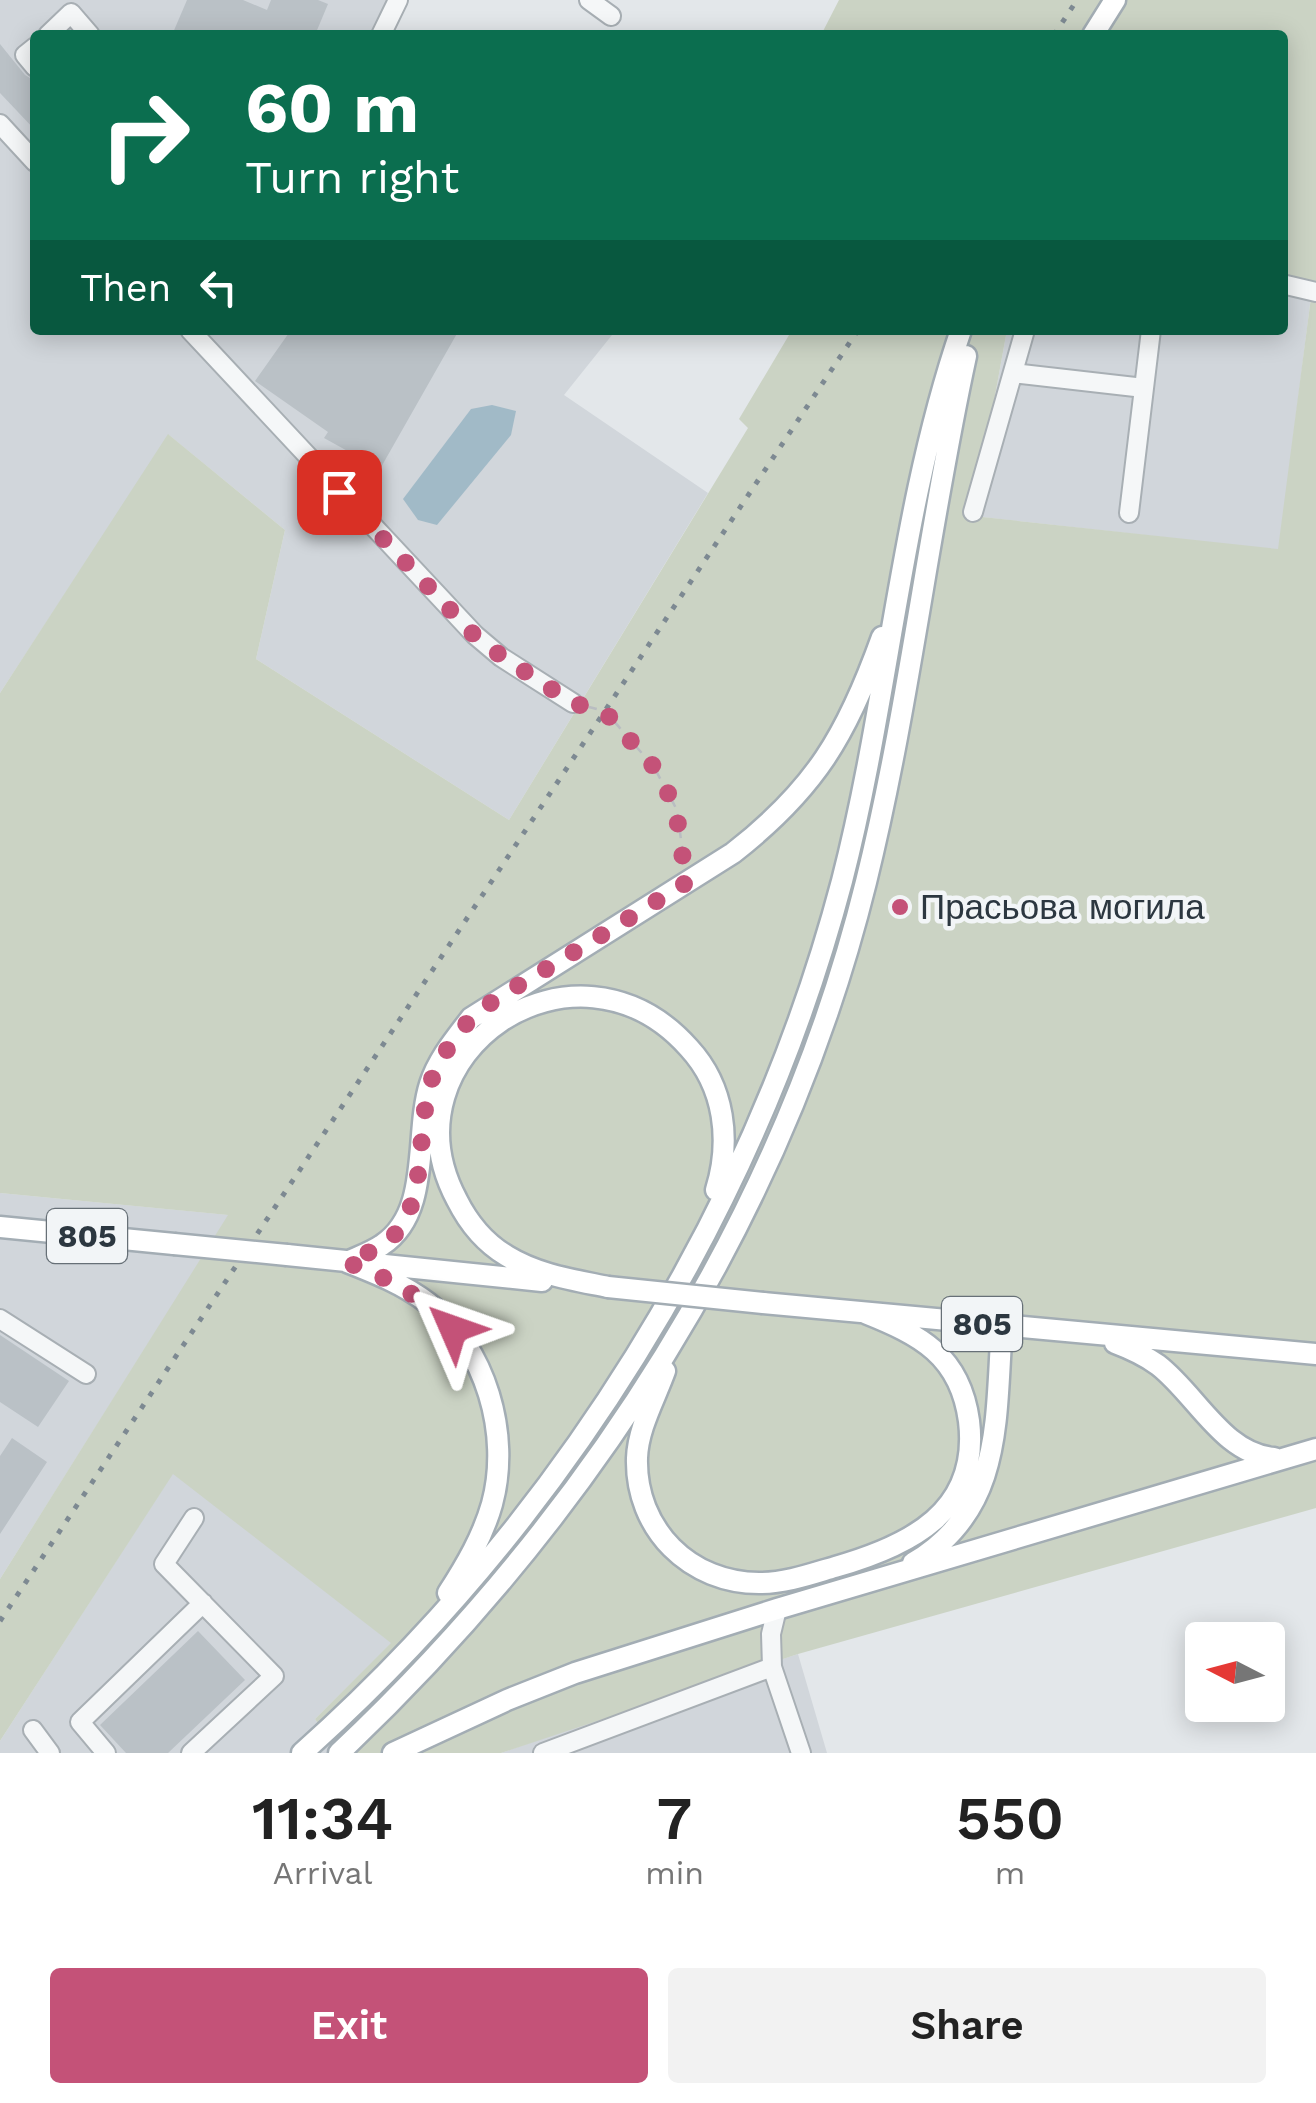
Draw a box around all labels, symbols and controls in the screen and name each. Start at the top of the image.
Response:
text: 60 m [245,67,419,149]
icon: right [80,70,210,200]
text: Turn right [245,151,459,204]
icon: left [191,260,246,315]
text: Then [80,266,171,310]
pin [297,450,382,535]
icon: arrive [312,465,367,520]
place label: Прасьова могила [920,886,1205,928]
marker: Прасьова могила [889,896,911,918]
road number: 805 [47,1209,127,1263]
position arrow [401,1277,505,1381]
road number: 805 [942,1297,1022,1351]
north arrow [1185,1622,1285,1722]
map controls [1185,1622,1285,1722]
text: 11:34 [252,1783,393,1854]
text: 7 [657,1783,692,1854]
text: 550 [956,1783,1064,1854]
text: Arrival [273,1854,373,1892]
text: min [645,1854,704,1892]
text: m [995,1854,1025,1892]
button: Exit [50,1968,648,2083]
button: Share [668,1968,1266,2083]

